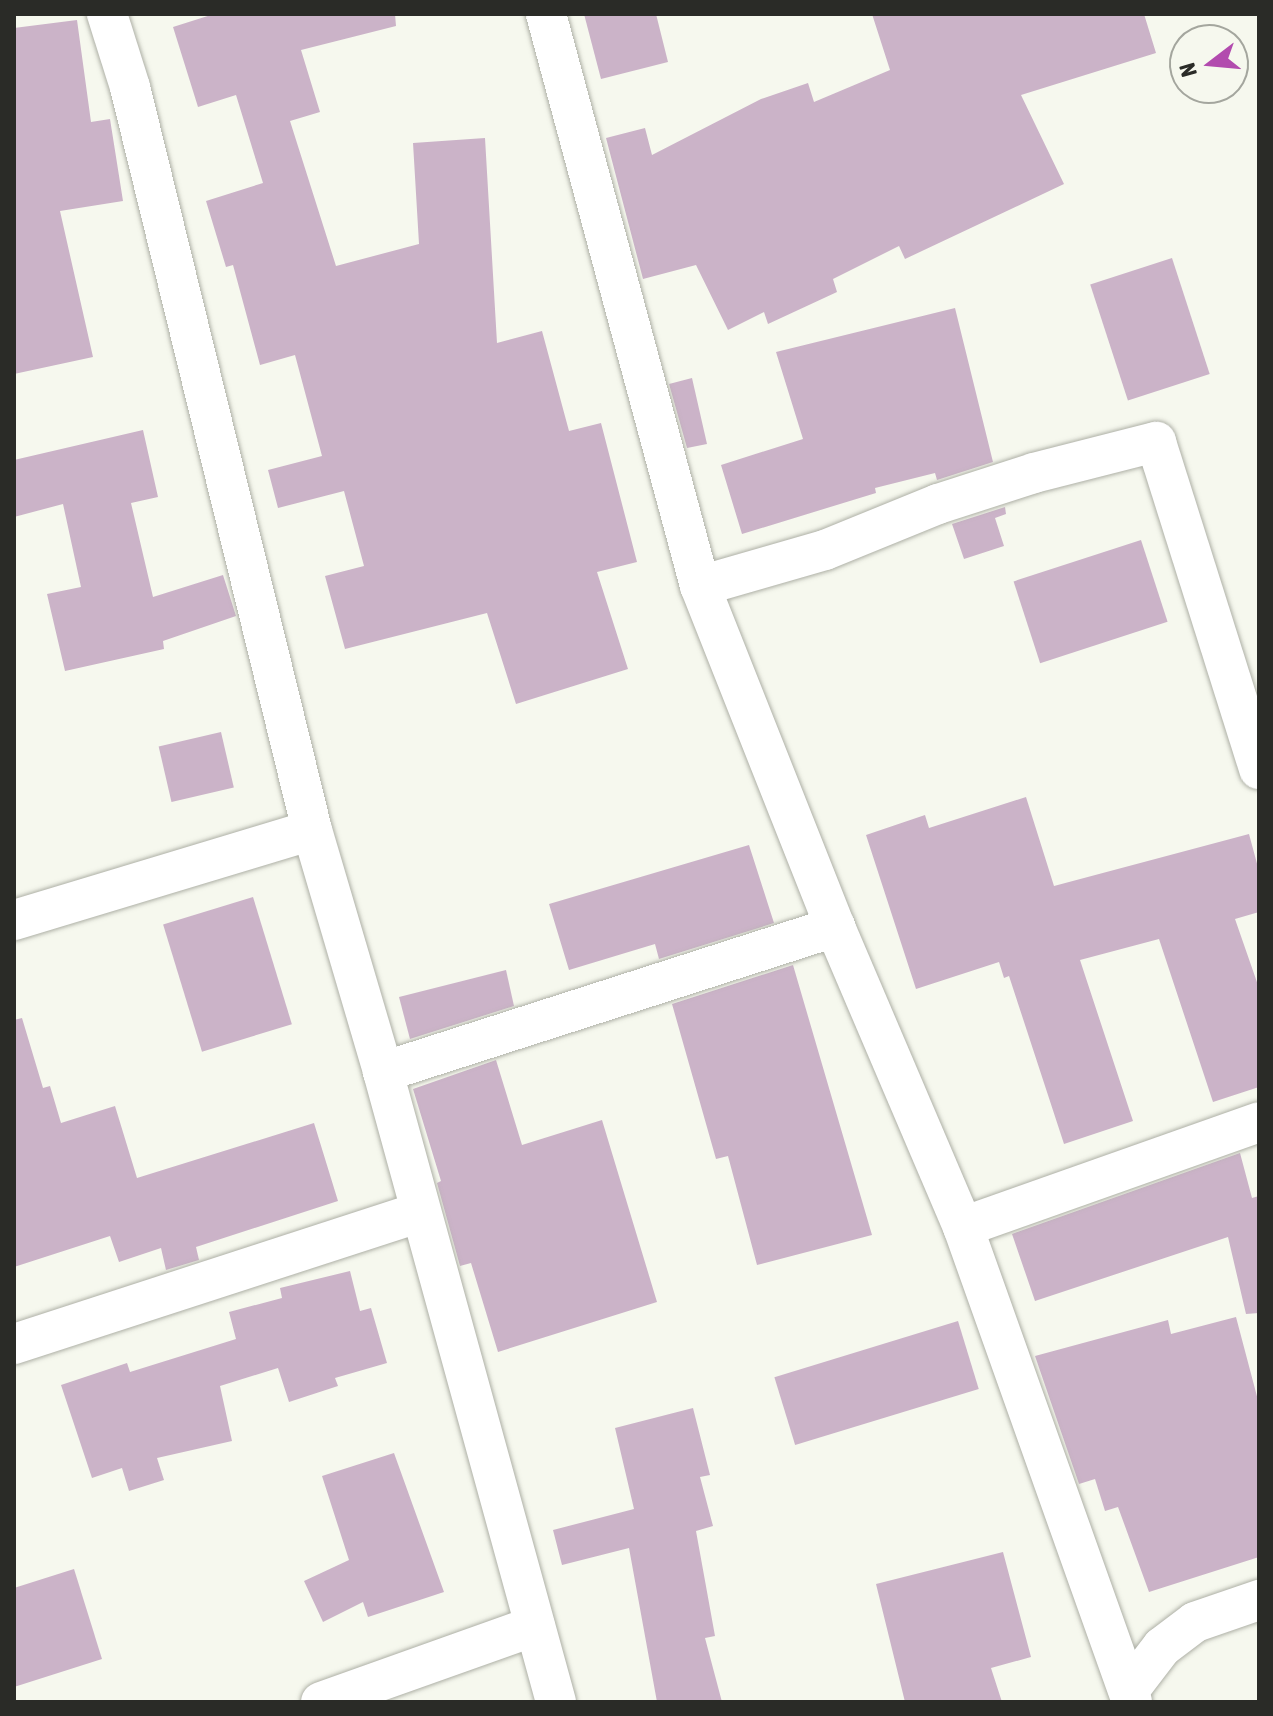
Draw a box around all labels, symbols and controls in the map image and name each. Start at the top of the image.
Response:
north arrow [1169,24,1249,104]
text: N [1174,60,1202,80]

